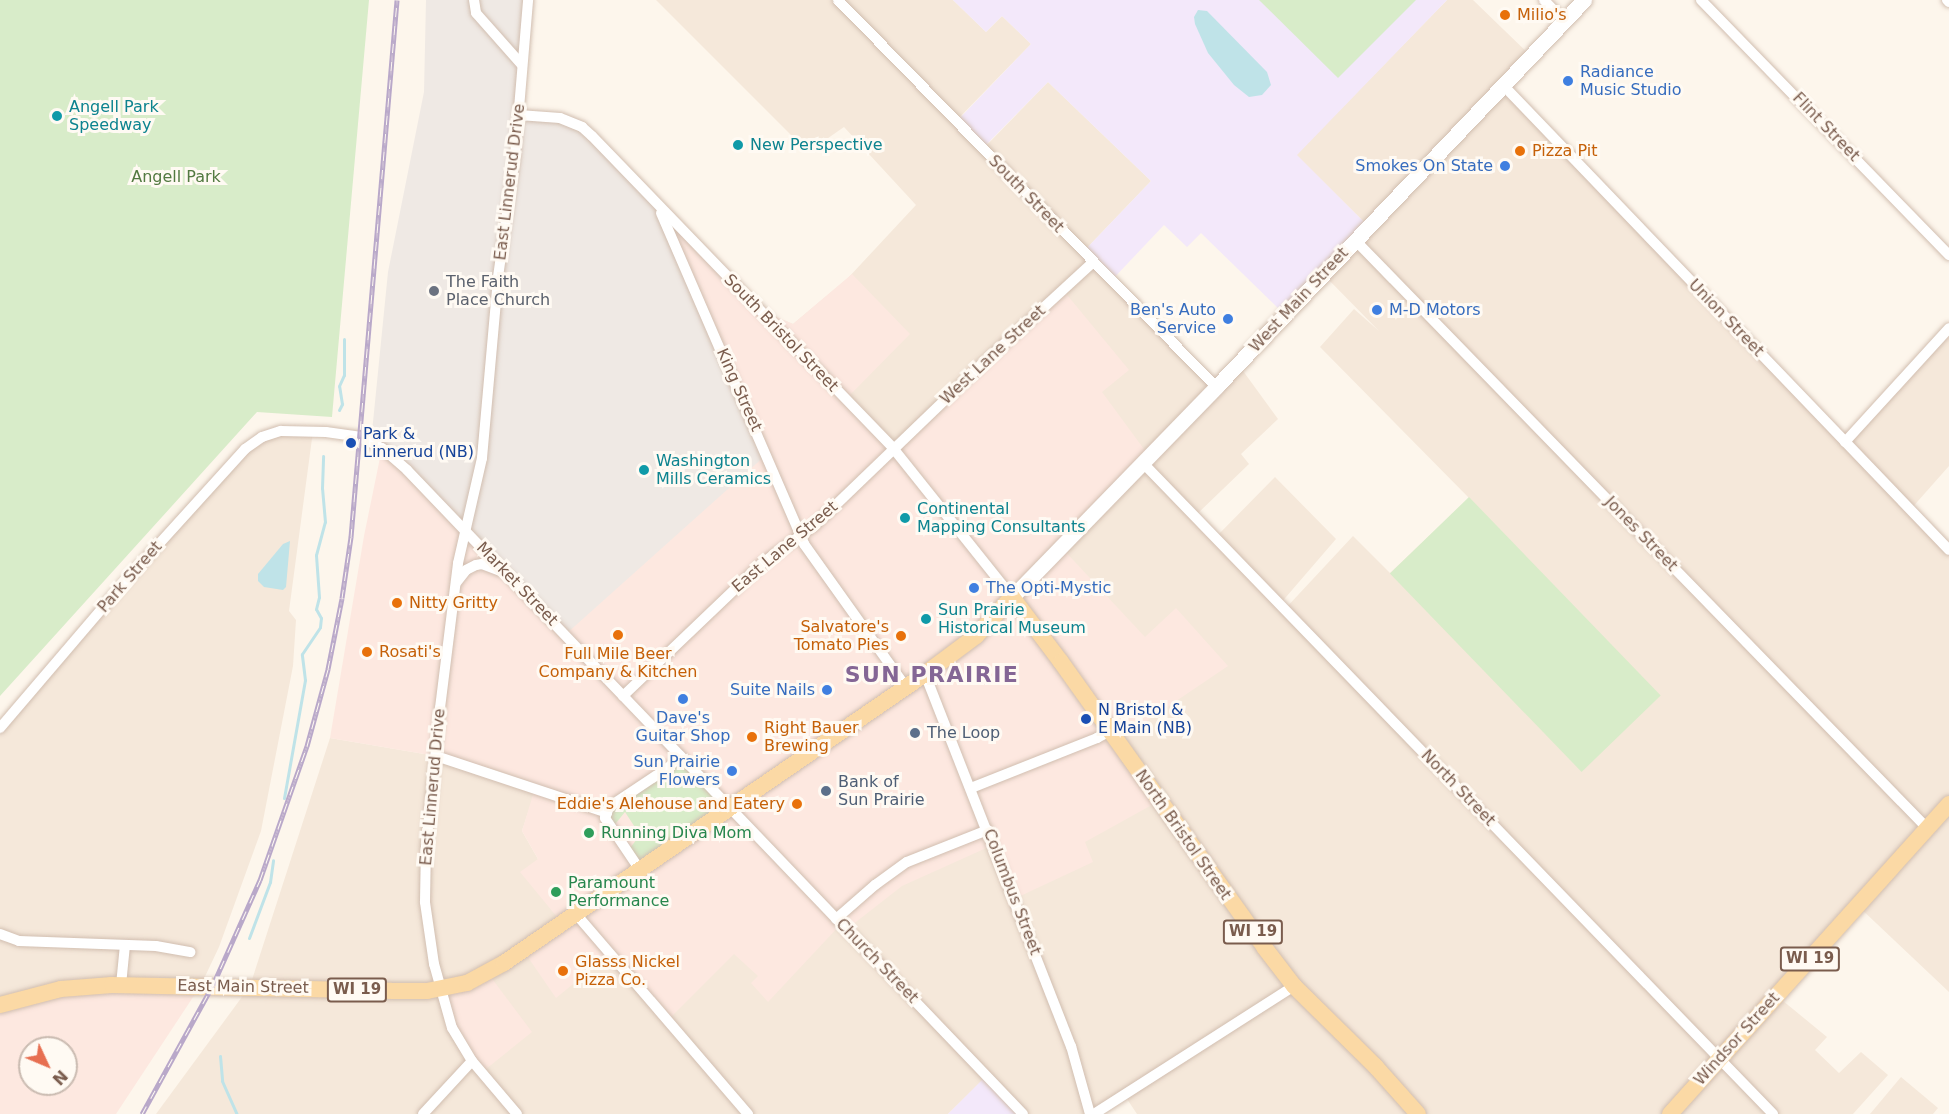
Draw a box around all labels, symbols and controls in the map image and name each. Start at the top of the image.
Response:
place label: Milio's [1517,5,1567,25]
marker: Milio's [1498,8,1512,22]
place label: Radiance Music Studio [1580,62,1682,100]
marker: Radiance Music Studio [1561,74,1575,88]
street label: Flint Street [1788,89,1864,165]
place label: Angell Park Speedway [69,97,159,135]
street label: East Linnerud Drive [491,103,529,261]
marker: Angell Park Speedway [50,109,64,123]
place label: New Perspective [750,135,883,155]
marker: New Perspective [731,138,745,152]
place label: Pizza Pit [1532,141,1597,161]
marker: Pizza Pit [1513,144,1527,158]
street label: South Street [984,151,1068,237]
place label: Smokes On State [1355,156,1493,176]
marker: Smokes On State [1498,159,1512,173]
park label: Angell Park [131,167,221,187]
street label: West Main Street [1245,244,1353,356]
street label: South Bristol Street [720,270,842,396]
place label: The Faith Place Church [446,272,550,310]
street label: Union Street [1684,275,1768,361]
marker: The Faith Place Church [427,284,441,298]
place label: Ben's Auto Service [1130,300,1216,338]
place label: M-D Motors [1389,300,1481,320]
street label: West Lane Street [936,301,1050,409]
marker: M-D Motors [1370,303,1384,317]
marker: Ben's Auto Service [1221,312,1235,326]
street label: King Street [712,345,766,435]
place label: Park & Linnerud (NB) [363,424,474,462]
marker: Park & Linnerud (NB) [344,436,358,450]
place label: Washington Mills Ceramics [656,451,771,489]
marker: Washington Mills Ceramics [637,463,651,477]
street label: Jones Street [1601,493,1681,575]
street label: East Lane Street [728,497,842,597]
place label: Continental Mapping Consultants [917,499,1086,537]
marker: Continental Mapping Consultants [898,511,912,525]
street label: Park Street [94,537,166,617]
street label: Market Street [472,538,562,630]
place label: The Opti-Mystic [986,578,1111,598]
marker: The Opti-Mystic [967,581,981,595]
place label: Nitty Gritty [409,593,498,613]
marker: Nitty Gritty [390,596,404,610]
place label: Sun Prairie Historical Museum [938,600,1086,638]
marker: Sun Prairie Historical Museum [919,612,933,626]
place label: Salvatore's Tomato Pies [794,617,889,655]
marker: Full Mile Beer Company & Kitchen [611,628,625,642]
marker: Salvatore's Tomato Pies [894,629,908,643]
place label: Rosati's [379,642,441,662]
place label: Full Mile Beer Company & Kitchen [539,644,697,682]
marker: Rosati's [360,645,374,659]
district label: SUN PRAIRIE [845,662,1019,688]
place label: Suite Nails [730,680,815,700]
marker: Suite Nails [820,683,834,697]
marker: Dave's Guitar Shop [676,692,690,706]
place label: N Bristol & E Main (NB) [1098,700,1192,738]
street label: East Linnerud Drive [417,708,449,866]
place label: Dave's Guitar Shop [636,708,730,746]
marker: N Bristol & E Main (NB) [1079,712,1093,726]
place label: Right Bauer Brewing [764,718,859,756]
place label: The Loop [927,723,1000,743]
marker: The Loop [908,726,922,740]
marker: Right Bauer Brewing [745,730,759,744]
street label: North Street [1417,746,1499,830]
place label: Sun Prairie Flowers [633,752,720,790]
marker: Sun Prairie Flowers [725,764,739,778]
street label: North Bristol Street [1131,766,1235,904]
place label: Bank of Sun Prairie [838,772,925,810]
marker: Bank of Sun Prairie [819,784,833,798]
place label: Eddie's Alehouse and Eatery [557,794,785,814]
marker: Eddie's Alehouse and Eatery [790,797,804,811]
place label: Running Diva Mom [601,823,752,843]
marker: Running Diva Mom [582,826,596,840]
street label: Columbus Street [979,826,1045,958]
place label: Paramount Performance [568,873,669,911]
marker: Paramount Performance [549,885,563,899]
street label: Church Street [832,915,922,1007]
road number: WI 19 [1222,920,1284,944]
road number: WI 19 [1778,947,1842,971]
place label: Glasss Nickel Pizza Co. [575,952,680,990]
marker: Glasss Nickel Pizza Co. [556,964,570,978]
street label: East Main Street [177,976,309,998]
road number: WI 19 [326,978,388,1002]
street label: Windsor Street [1690,989,1784,1089]
north arrow [18,1036,78,1096]
text: N [48,1066,71,1089]

